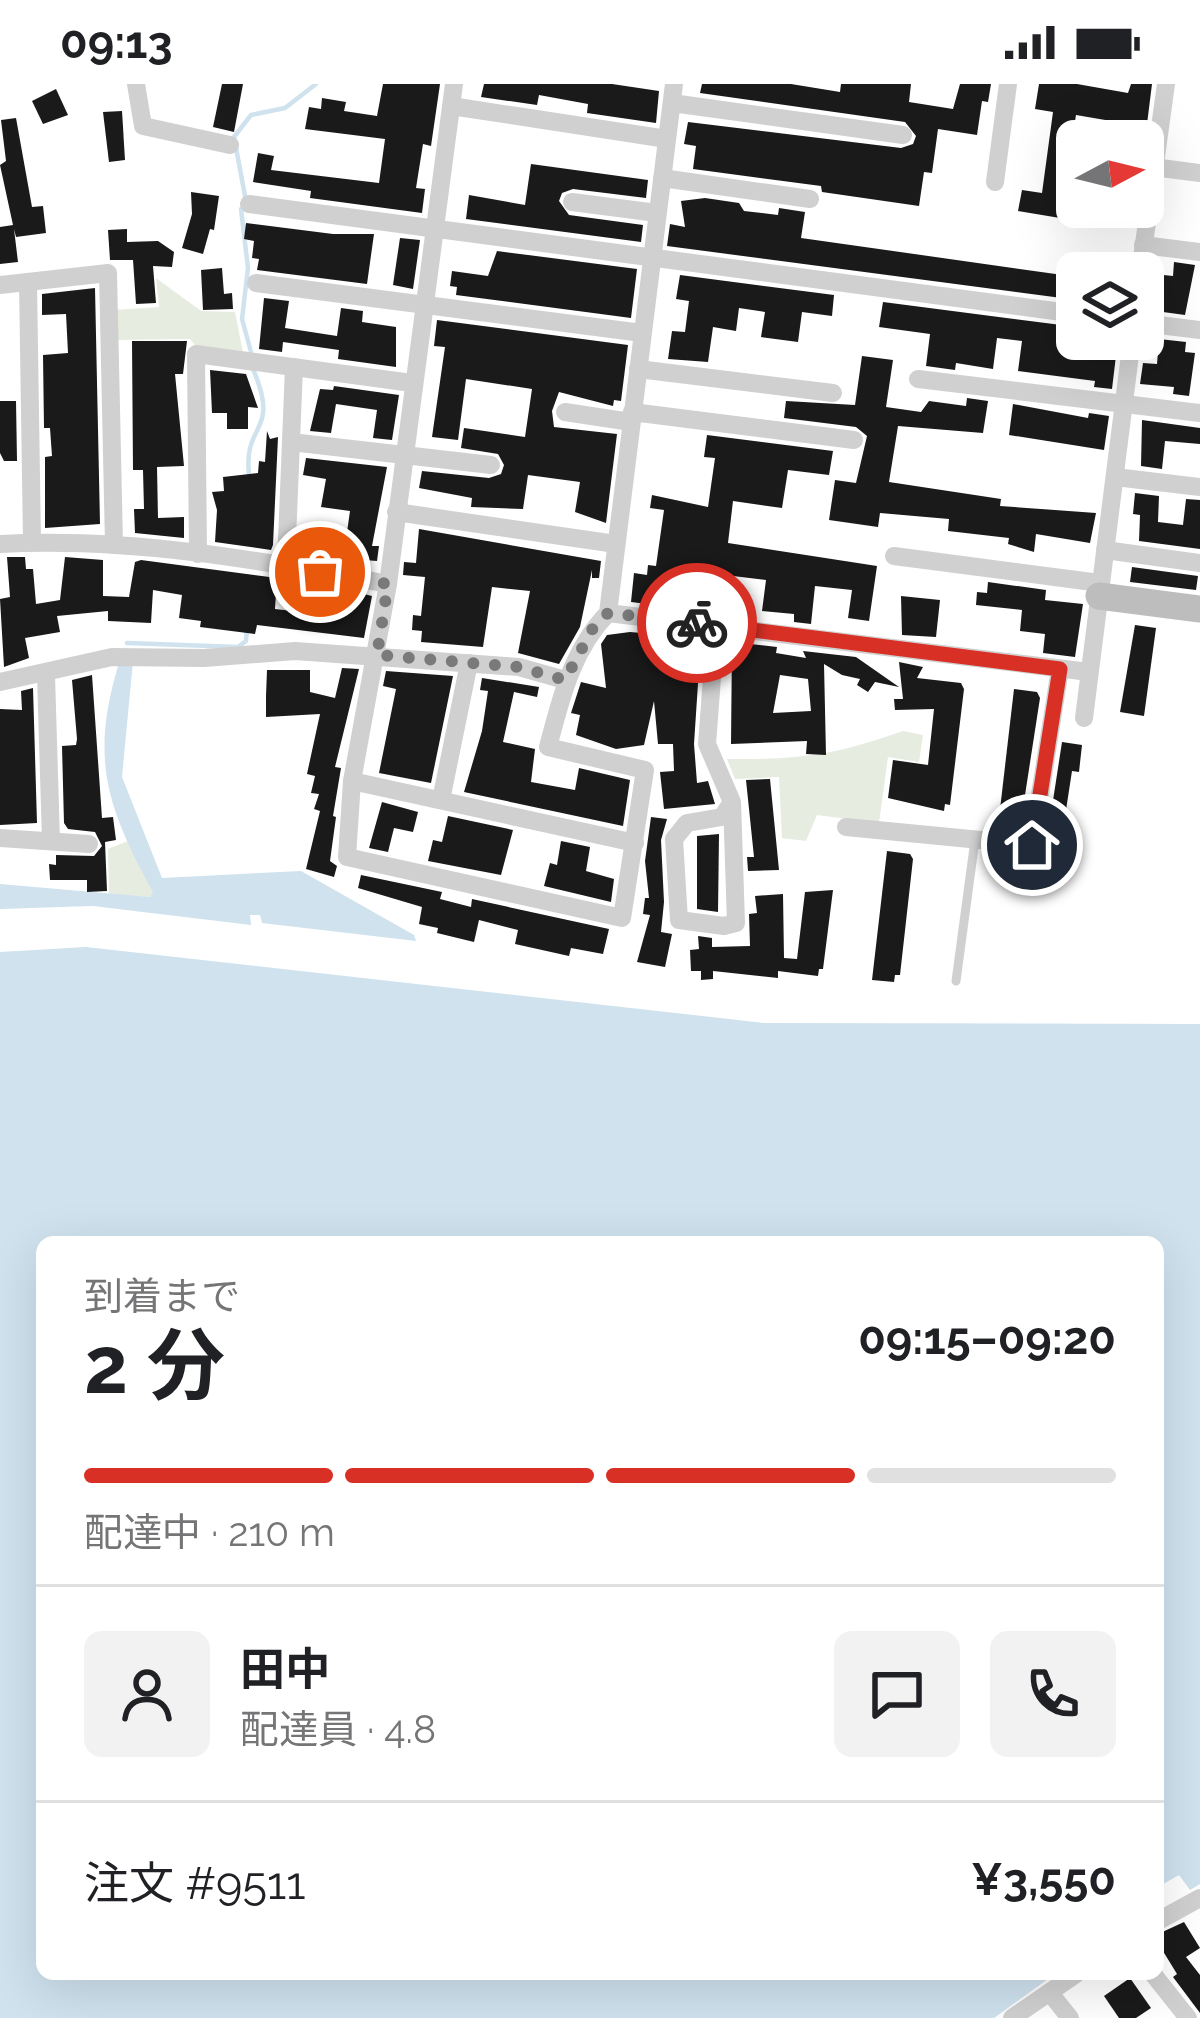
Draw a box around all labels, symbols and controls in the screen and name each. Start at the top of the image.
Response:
text: 09:13 [60,16,173,69]
north arrow [1056,120,1164,228]
map controls [1056,120,1164,360]
button: layers [1056,252,1164,360]
pin [269,521,371,623]
icon: bag [287,539,353,605]
courier [637,563,757,683]
icon: bike [664,590,730,656]
pin [981,794,1083,896]
icon: home [999,812,1065,878]
text: 到着まで [84,1273,240,1319]
text: 09:15–09:20 [858,1312,1116,1365]
text: 2 分 [84,1320,225,1411]
text: 配達中 · 210 m [84,1509,335,1555]
button: person [84,1631,210,1757]
button: chat [834,1631,960,1757]
button: phone [990,1631,1116,1757]
text: 田中 [240,1643,330,1696]
text: 配達員 · 4.8 [240,1706,436,1752]
text: ¥3,550 [971,1853,1116,1906]
text: 注文 #9511 [84,1857,306,1910]

